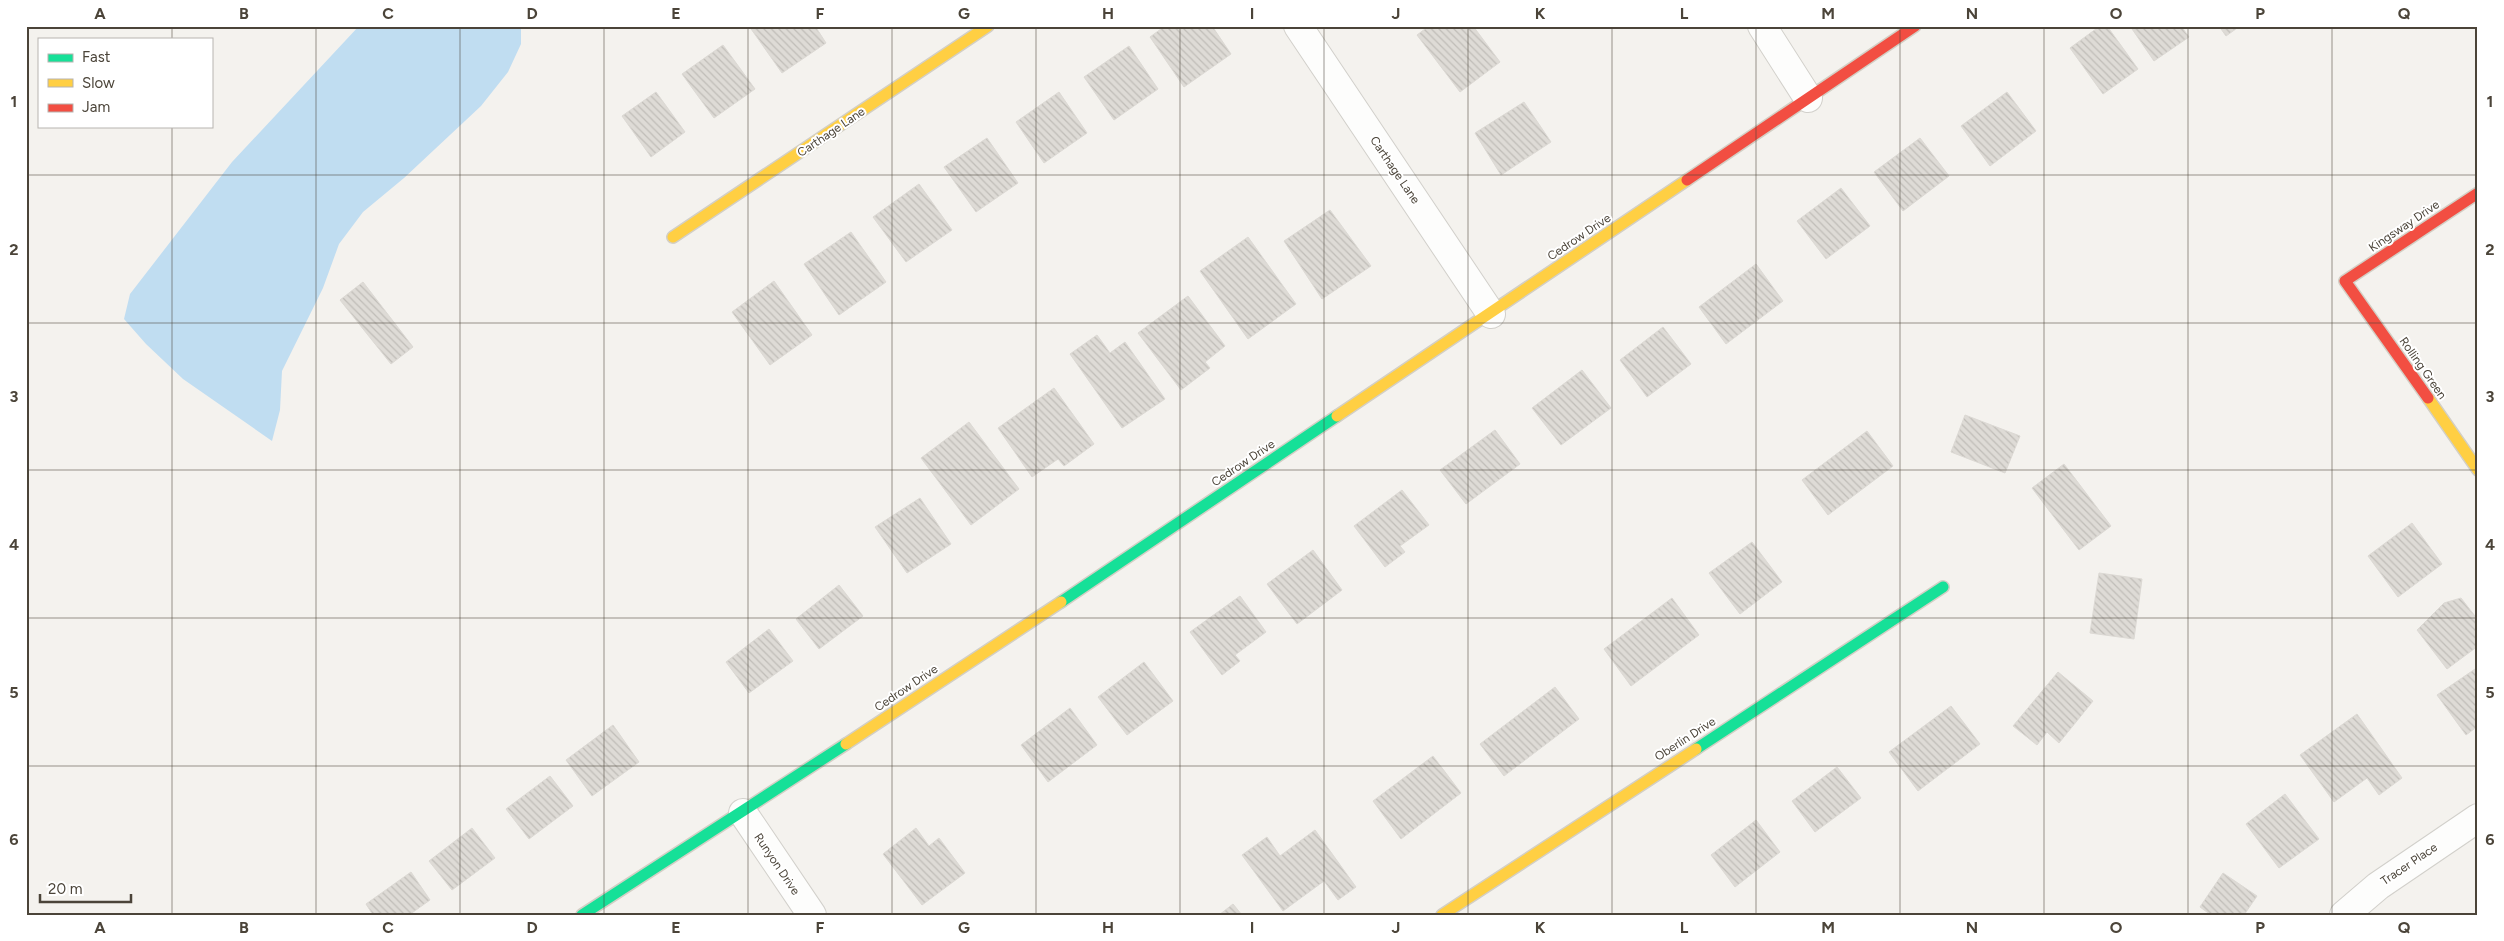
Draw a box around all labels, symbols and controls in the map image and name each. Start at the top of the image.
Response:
text: A [94,4,106,23]
text: B [239,4,249,23]
text: C [382,4,394,23]
text: D [526,4,538,23]
text: E [671,4,681,23]
text: F [816,4,825,23]
text: G [958,4,970,23]
text: H [1102,4,1114,23]
text: I [1250,4,1254,23]
text: J [1392,4,1400,23]
text: K [1535,4,1546,23]
text: L [1680,4,1689,23]
text: M [1821,4,1835,23]
text: N [1966,4,1978,23]
text: O [2110,4,2123,23]
text: P [2255,4,2265,23]
text: Q [2398,4,2411,23]
legend [38,38,212,128]
text: Fast [82,48,111,66]
text: Slow [82,74,115,92]
text: 1 [11,92,17,111]
text: 1 [2487,92,2493,111]
text: Jam [82,98,110,116]
street label: Carthage Lane [795,104,868,160]
street label: Carthage Lane [1367,134,1423,207]
street label: Kingsway Drive [2366,197,2442,255]
street label: Cedrow Drive [1545,210,1614,263]
text: 2 [9,240,19,259]
text: 2 [2485,240,2495,259]
street label: Rolling Green [2397,334,2450,402]
text: 3 [10,387,19,406]
text: 3 [2486,387,2495,406]
street label: Cedrow Drive [1209,436,1278,489]
text: 4 [9,535,19,554]
text: 4 [2485,535,2495,554]
street label: Cedrow Drive [872,661,941,714]
text: 5 [9,683,19,702]
text: 5 [2485,683,2495,702]
street label: Oberlin Drive [1652,714,1718,764]
text: 6 [9,830,19,849]
text: 6 [2485,830,2495,849]
street label: Runyon Drive [751,831,803,898]
street label: Tracer Place [2378,840,2440,888]
scale bar [40,871,131,903]
text: 20 m [48,880,82,898]
text: A [94,918,106,937]
text: B [239,918,249,937]
text: C [382,918,394,937]
text: D [526,918,538,937]
text: E [671,918,681,937]
text: F [816,918,825,937]
text: G [958,918,970,937]
text: H [1102,918,1114,937]
text: I [1250,918,1254,937]
text: J [1392,918,1400,937]
text: K [1535,918,1546,937]
text: L [1680,918,1689,937]
text: M [1821,918,1835,937]
text: N [1966,918,1978,937]
text: O [2110,918,2123,937]
text: P [2255,918,2265,937]
text: Q [2398,918,2411,937]

